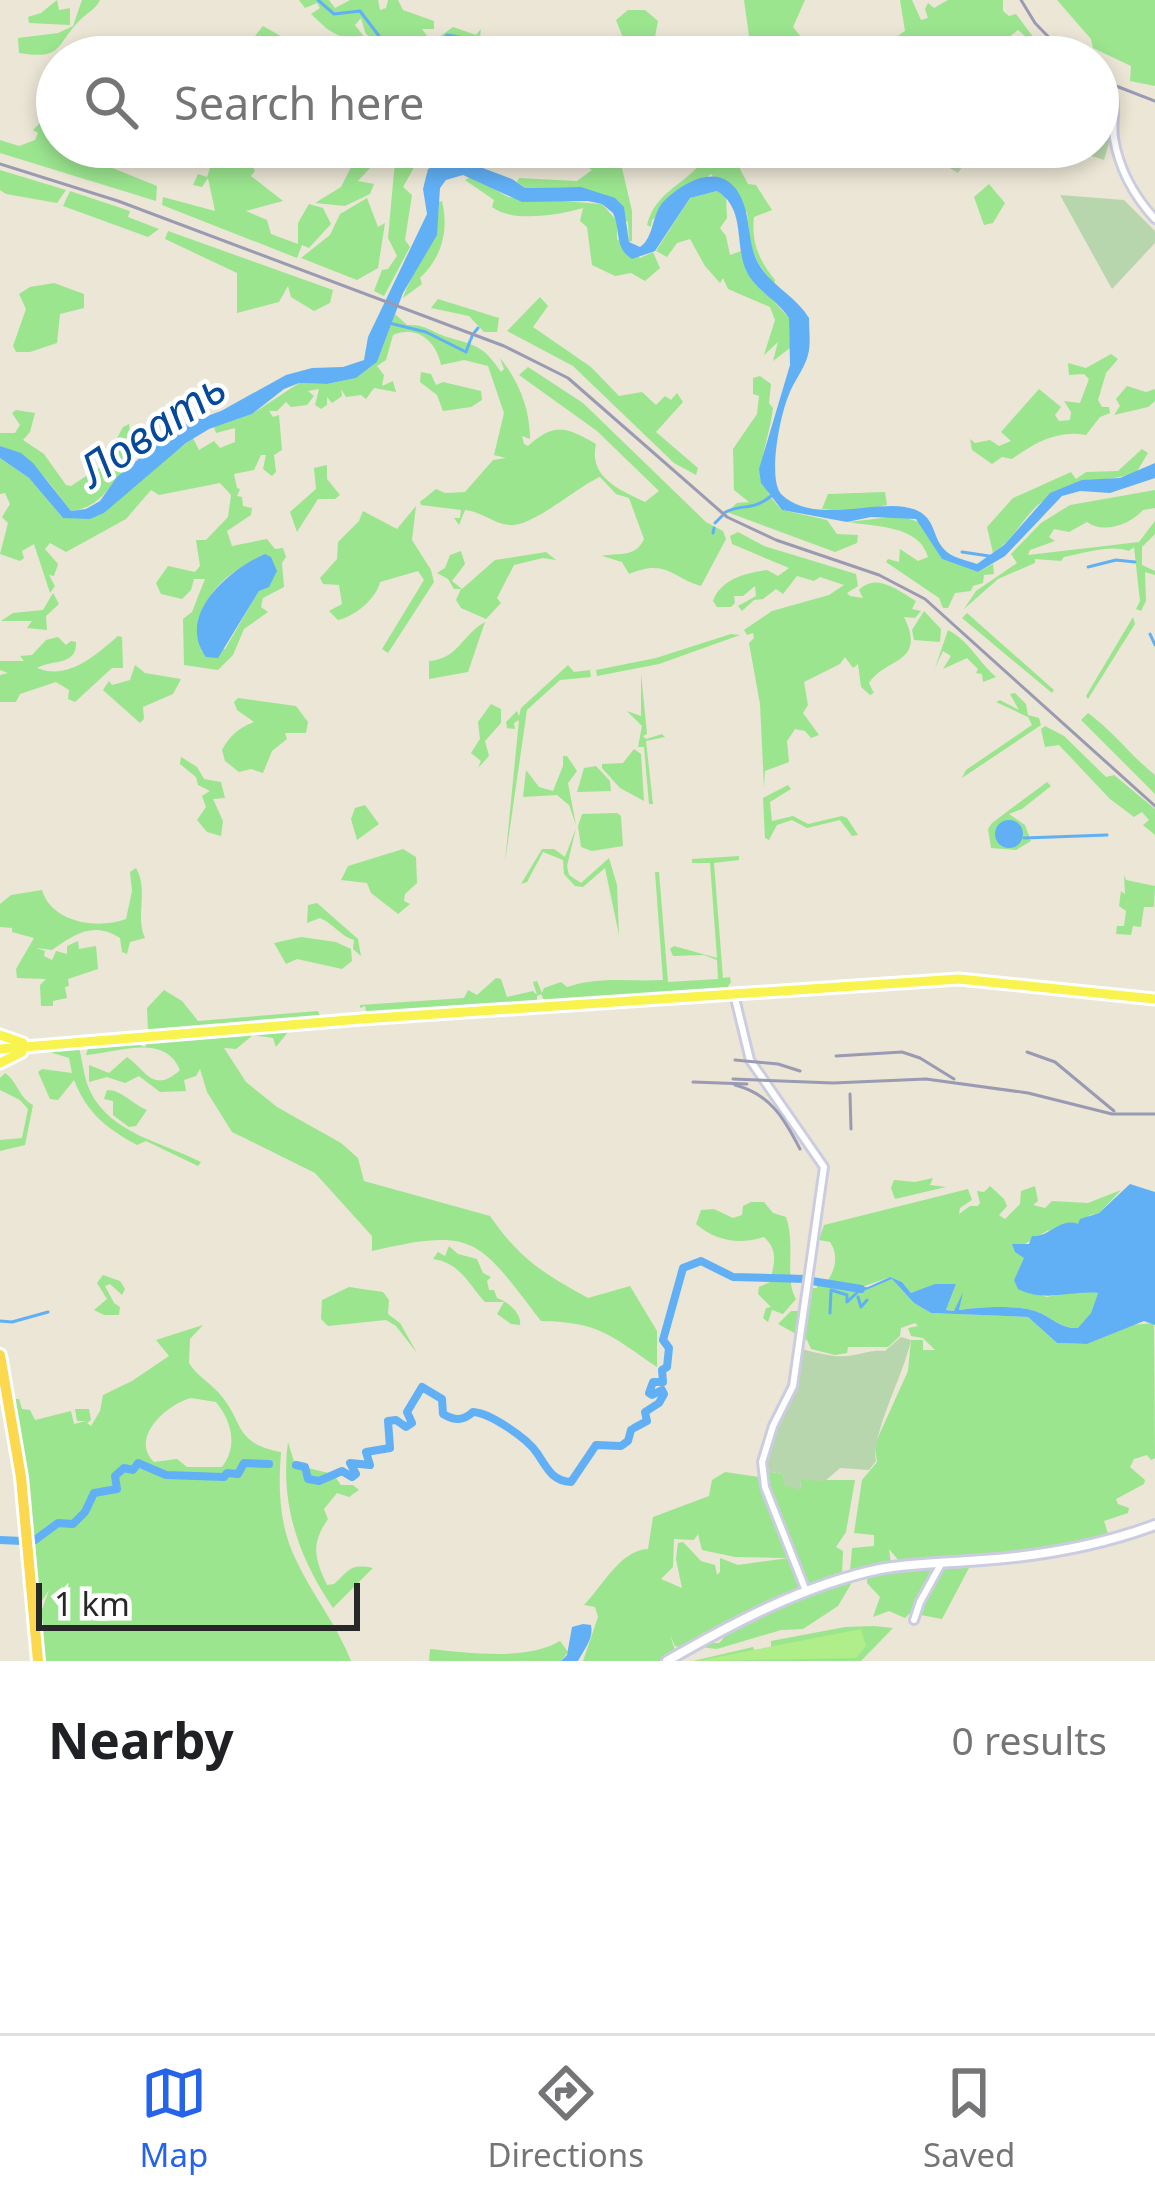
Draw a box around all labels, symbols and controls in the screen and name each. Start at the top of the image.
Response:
search box [36,36,1119,168]
icon: search [78,69,144,135]
text: Search here [174,72,424,133]
water label: Ловать [63,356,237,501]
scale bar [36,1577,360,1630]
text: 1 km [54,1581,130,1626]
text: Nearby [48,1704,234,1774]
text: 0 results [952,1713,1107,1766]
tab: Map [140,2060,208,2177]
tab: Directions [487,2060,644,2177]
tab: Saved [923,2060,1015,2177]

